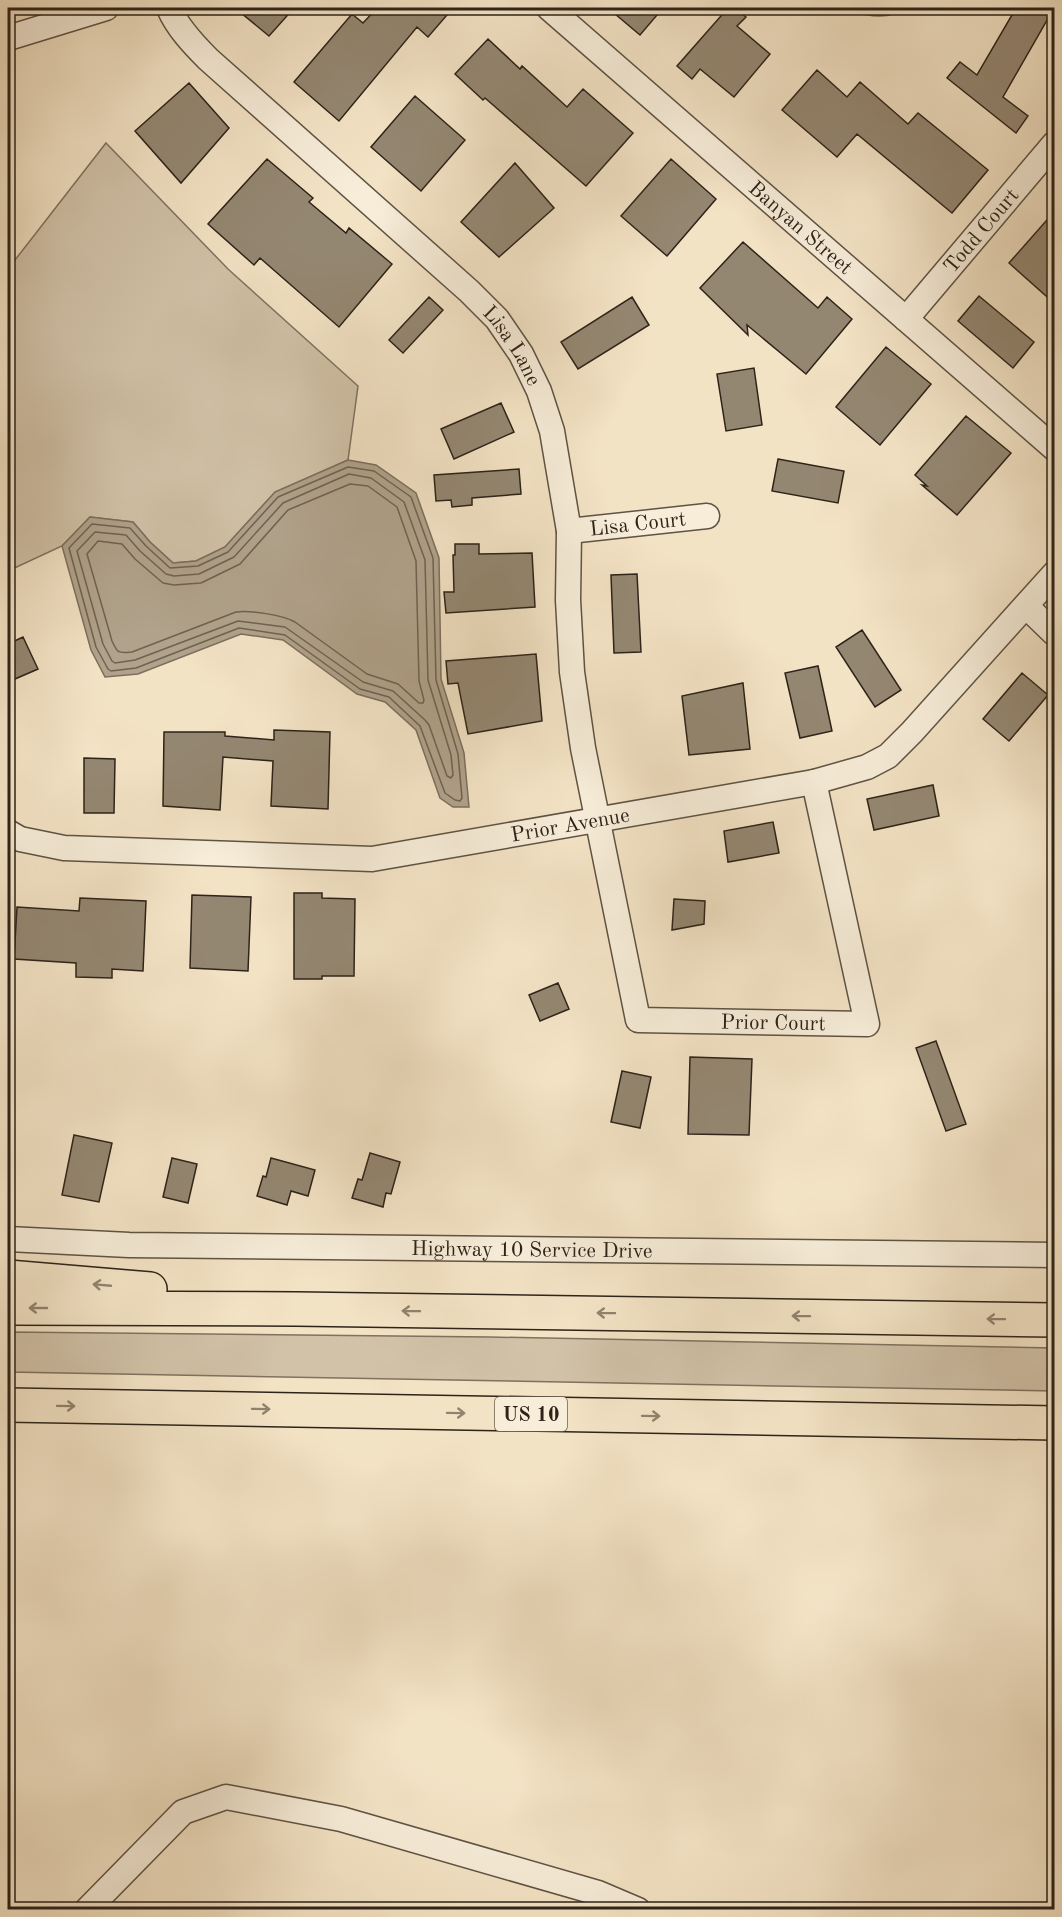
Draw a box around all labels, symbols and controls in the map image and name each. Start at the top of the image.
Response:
street label: Banyan Street [744,178,856,279]
street label: Todd Court [941,185,1023,278]
street label: Lisa Lane [478,302,544,389]
street label: Lisa Court [588,509,687,541]
street label: Prior Avenue [509,805,631,847]
street label: Prior Court [720,1012,826,1035]
street label: Highway 10 Service Drive [411,1239,653,1263]
one-way arrow [93,1279,113,1290]
one-way arrow [28,1302,48,1314]
one-way arrow [402,1305,422,1317]
one-way arrow [597,1308,617,1319]
one-way arrow [792,1310,812,1322]
one-way arrow [987,1313,1007,1325]
road number: US 10 [495,1397,567,1431]
one-way arrow [55,1400,75,1412]
one-way arrow [250,1403,270,1415]
one-way arrow [445,1407,465,1418]
one-way arrow [640,1410,660,1422]

